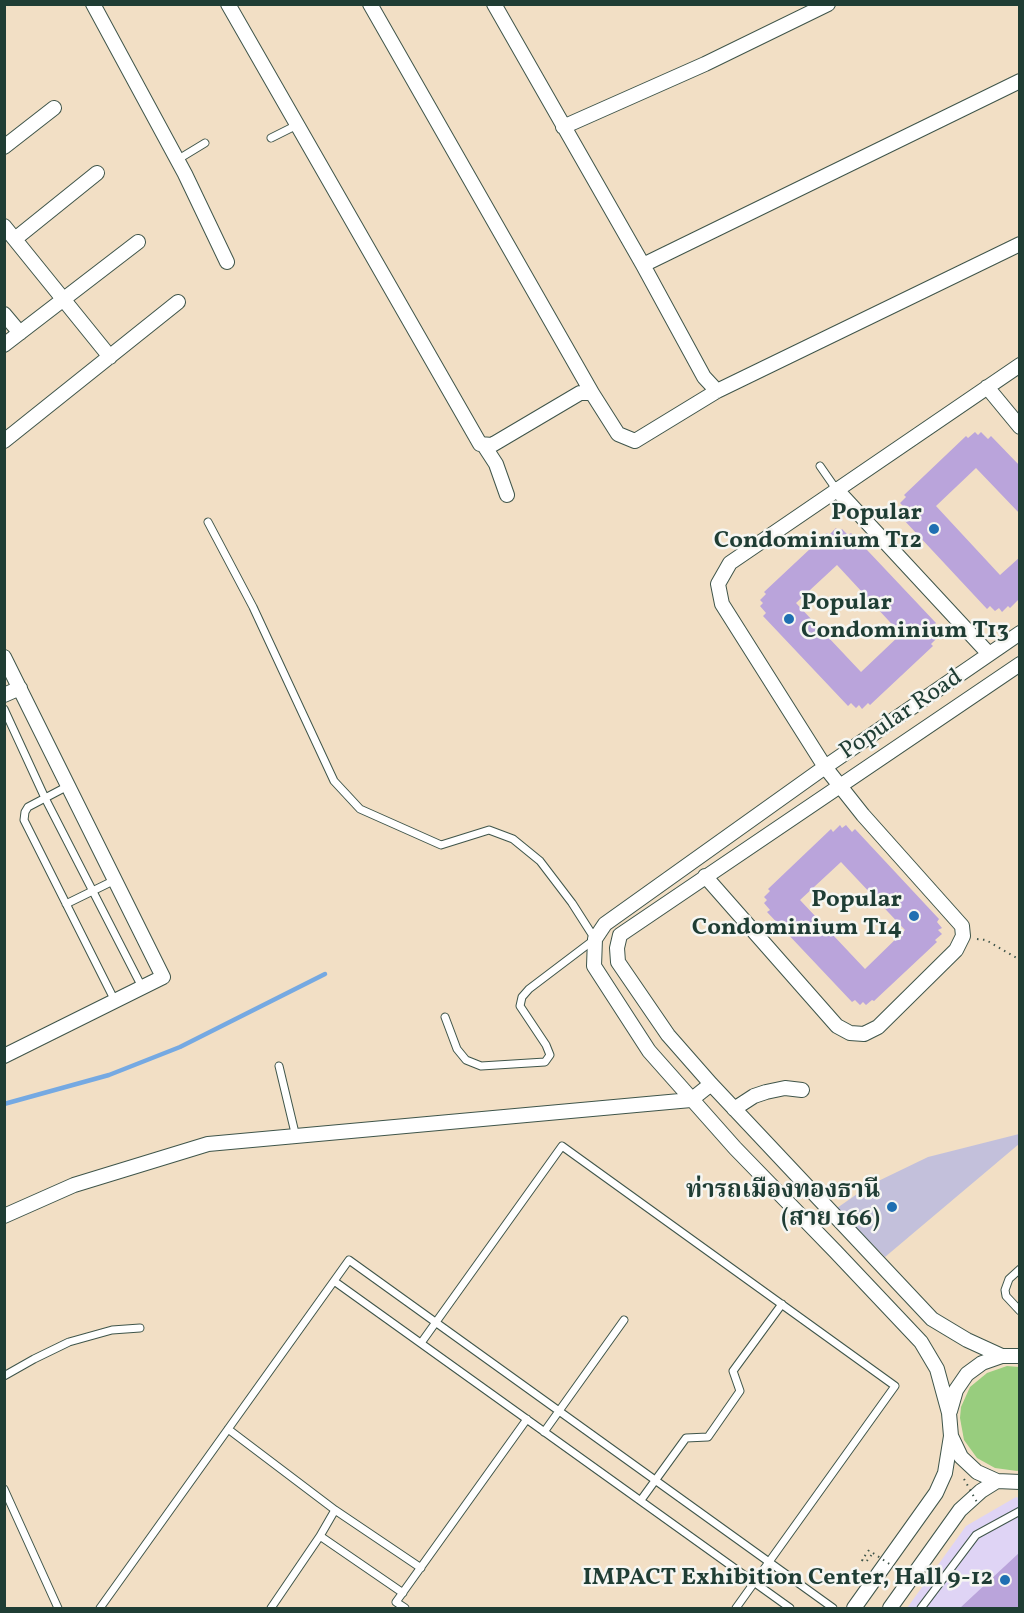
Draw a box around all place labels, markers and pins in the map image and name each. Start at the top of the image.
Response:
place label: Popular Condominium T12 [714,501,922,557]
marker: Popular Condominium T12 [927,522,941,536]
place label: Popular Condominium T13 [801,591,1009,647]
marker: Popular Condominium T13 [782,612,796,626]
place label: Popular Condominium T14 [692,888,902,944]
marker: Popular Condominium T14 [907,909,921,923]
place label: ท่ารถเมืองทองธานี (สาย 166) [686,1179,880,1235]
marker: ท่ารถเมืองทองธานี (สาย 166) [885,1200,899,1214]
place label: IMPACT Exhibition Center, Hall 9-12 [583,1566,993,1594]
marker: IMPACT Exhibition Center, Hall 9-12 [998,1573,1012,1587]

